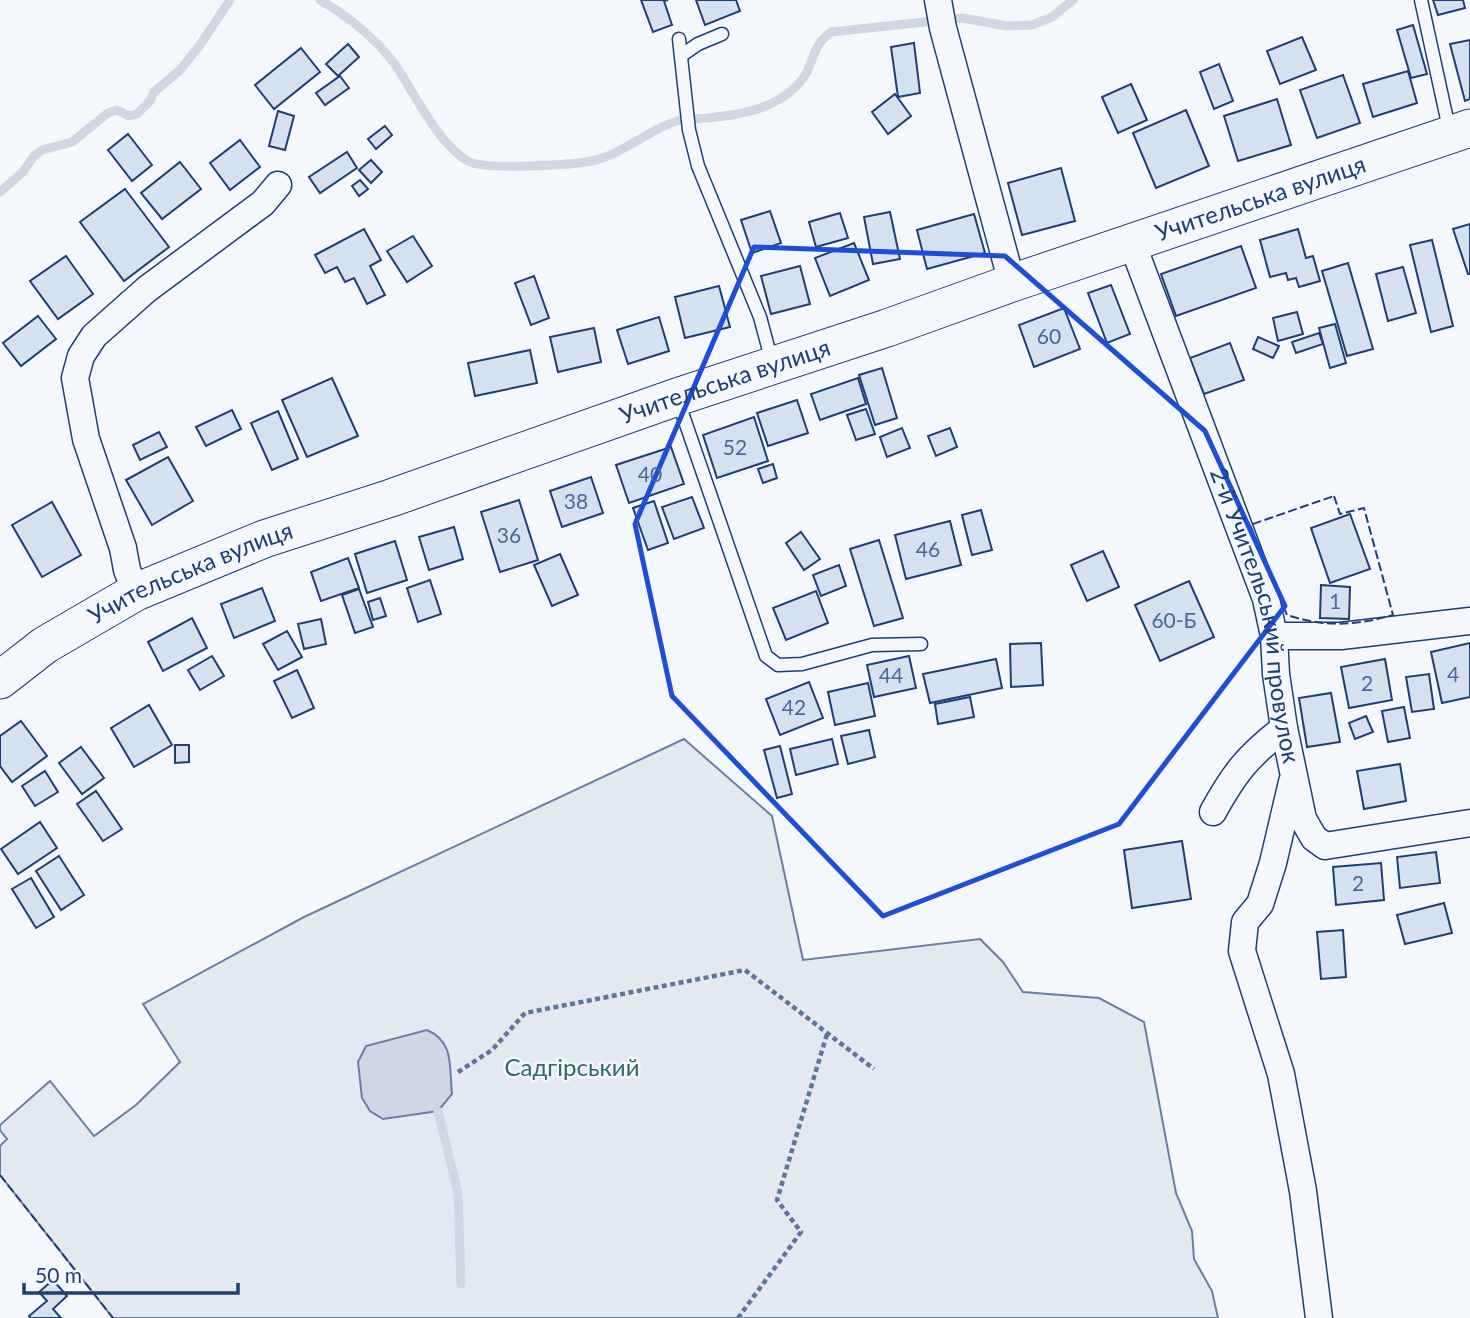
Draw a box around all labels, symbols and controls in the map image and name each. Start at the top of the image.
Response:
street label: Учительська вулиця [1151,148,1369,247]
house number: 60 [1037,323,1061,348]
street label: Учительська вулиця [615,332,834,429]
house number: 52 [723,434,747,459]
house number: 40 [638,461,662,486]
street label: 2-й Учительський провулок [1205,463,1307,766]
house number: 38 [564,488,588,513]
street label: Учительська вулиця [83,515,296,630]
house number: 36 [497,522,521,547]
house number: 46 [916,536,940,561]
house number: 1 [1329,588,1341,613]
house number: 60-Б [1151,607,1197,632]
house number: 4 [1447,661,1459,686]
house number: 44 [879,662,903,687]
house number: 2 [1361,670,1373,695]
house number: 42 [782,694,806,719]
house number: 2 [1352,870,1364,895]
park label: Садгірський [505,1052,639,1081]
scale bar [24,1252,238,1296]
text: 50 m [35,1262,82,1287]

